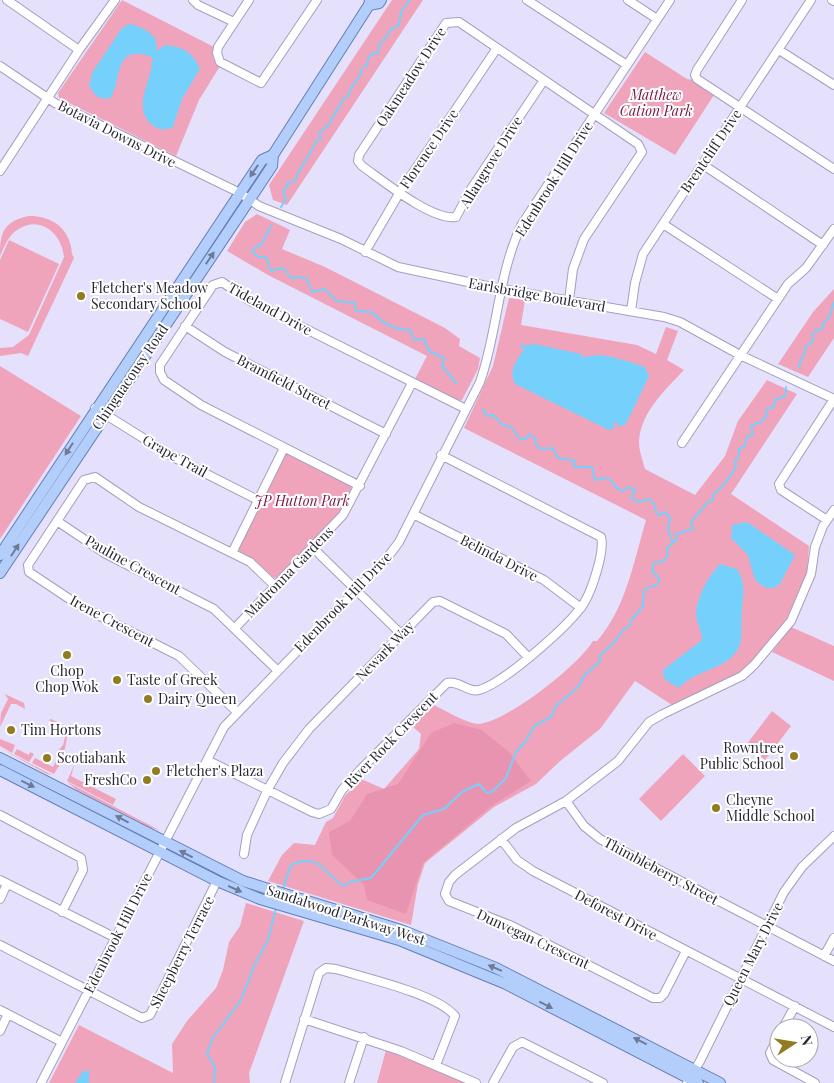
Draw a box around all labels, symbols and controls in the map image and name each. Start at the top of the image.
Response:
street label: Oakmeadow Drive [371,23,450,130]
park label: Matthew Cation Park [620,85,692,120]
street label: Botavia Downs Drive [55,96,180,172]
street label: Florence Drive [395,105,462,192]
street label: Brentcliff Drive [676,105,746,196]
street label: Allangrove Drive [454,112,526,212]
street label: Edenbrook Hill Drive [510,117,597,240]
one-way arrow [249,165,259,178]
one-way arrow [205,251,215,265]
street label: Earlsbridge Boulevard [467,273,607,316]
place label: Fletcher's Meadow Secondary School [91,278,208,313]
street label: Tideland Drive [225,278,316,339]
marker: Fletcher's Meadow Secondary School [75,290,87,302]
street label: Chinguacousy Road [87,320,172,433]
street label: Bramfield Street [234,350,335,414]
street label: Grape Trail [139,430,211,481]
one-way arrow [64,442,73,456]
park label: JP Hutton Park [254,491,350,510]
street label: Madronna Gardens [240,522,337,622]
street label: Pauline Crescent [82,530,185,599]
street label: Belinda Drive [457,530,541,585]
one-way arrow [10,543,20,557]
street label: Edenbrook Hill Drive [290,547,396,656]
street label: Irene Crescent [67,590,159,651]
street label: Newark Way [351,616,418,685]
marker: Chop Chop Wok [61,649,73,661]
place label: Chop Chop Wok [35,661,99,696]
place label: Taste of Greek [127,670,218,689]
marker: Taste of Greek [111,674,123,686]
street label: River Rock Crescent [340,687,442,792]
place label: Dairy Queen [158,689,237,708]
marker: Dairy Queen [142,693,154,705]
place label: Tim Hortons [21,720,101,739]
marker: Tim Hortons [5,724,17,736]
place label: Rowntree Public School [700,738,784,773]
place label: Scotiabank [57,748,126,767]
marker: Rowntree Public School [788,750,800,762]
marker: Scotiabank [41,752,53,764]
place label: Fletcher's Plaza [166,761,263,780]
marker: Fletcher's Plaza [150,765,162,777]
place label: FreshCo [84,770,137,789]
marker: FreshCo [141,774,153,786]
one-way arrow [21,780,35,788]
place label: Cheyne Middle School [726,790,815,825]
marker: Cheyne Middle School [710,802,722,814]
one-way arrow [115,815,128,824]
street label: Thimbleberry Street [601,832,723,909]
one-way arrow [179,850,194,858]
street label: Edenbrook Hill Drive [79,869,156,996]
street label: Sandalwood Parkway West [264,880,429,949]
street label: Deforest Drive [572,885,661,944]
one-way arrow [228,886,242,894]
street label: Sheepberry Terrace [145,892,218,1011]
street label: Queen Mary Drive [718,899,787,1009]
street label: Dunvegan Crescent [474,904,594,973]
one-way arrow [488,963,502,971]
one-way arrow [539,1001,553,1009]
north arrow [769,1018,819,1068]
text: N [797,1033,818,1047]
one-way arrow [633,1037,648,1045]

